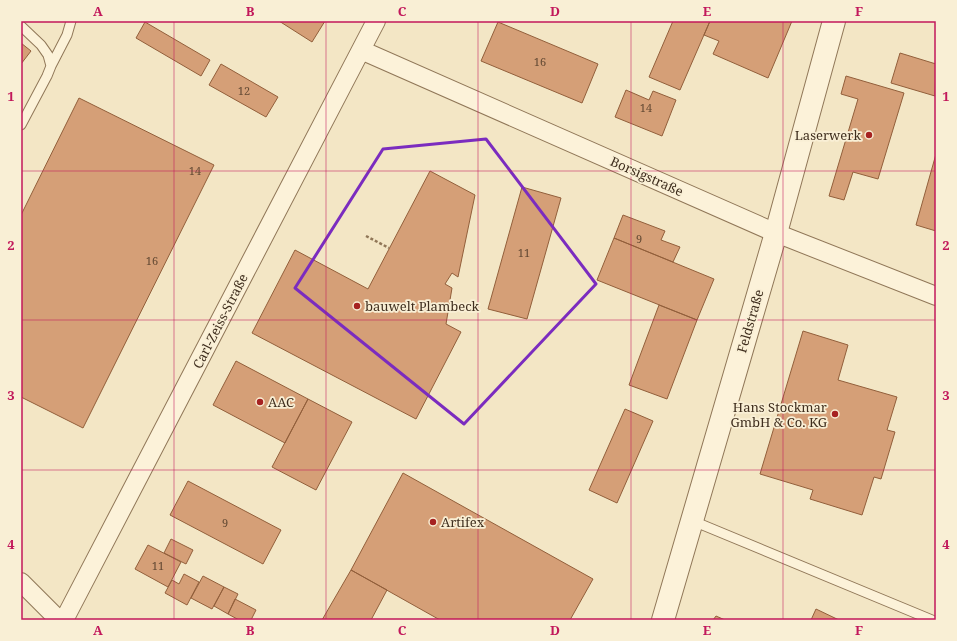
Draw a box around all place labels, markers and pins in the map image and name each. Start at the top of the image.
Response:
place label: Laserwerk [795,126,861,144]
marker: Laserwerk [864,130,874,140]
place label: bauwelt Plambeck [365,297,480,315]
marker: bauwelt Plambeck [352,301,362,311]
place label: AAC [268,393,294,411]
marker: AAC [255,397,265,407]
place label: Hans Stockmar GmbH & Co. KG [731,398,828,431]
marker: Hans Stockmar GmbH & Co. KG [830,409,840,419]
place label: Artifex [441,513,485,531]
marker: Artifex [428,517,438,527]

